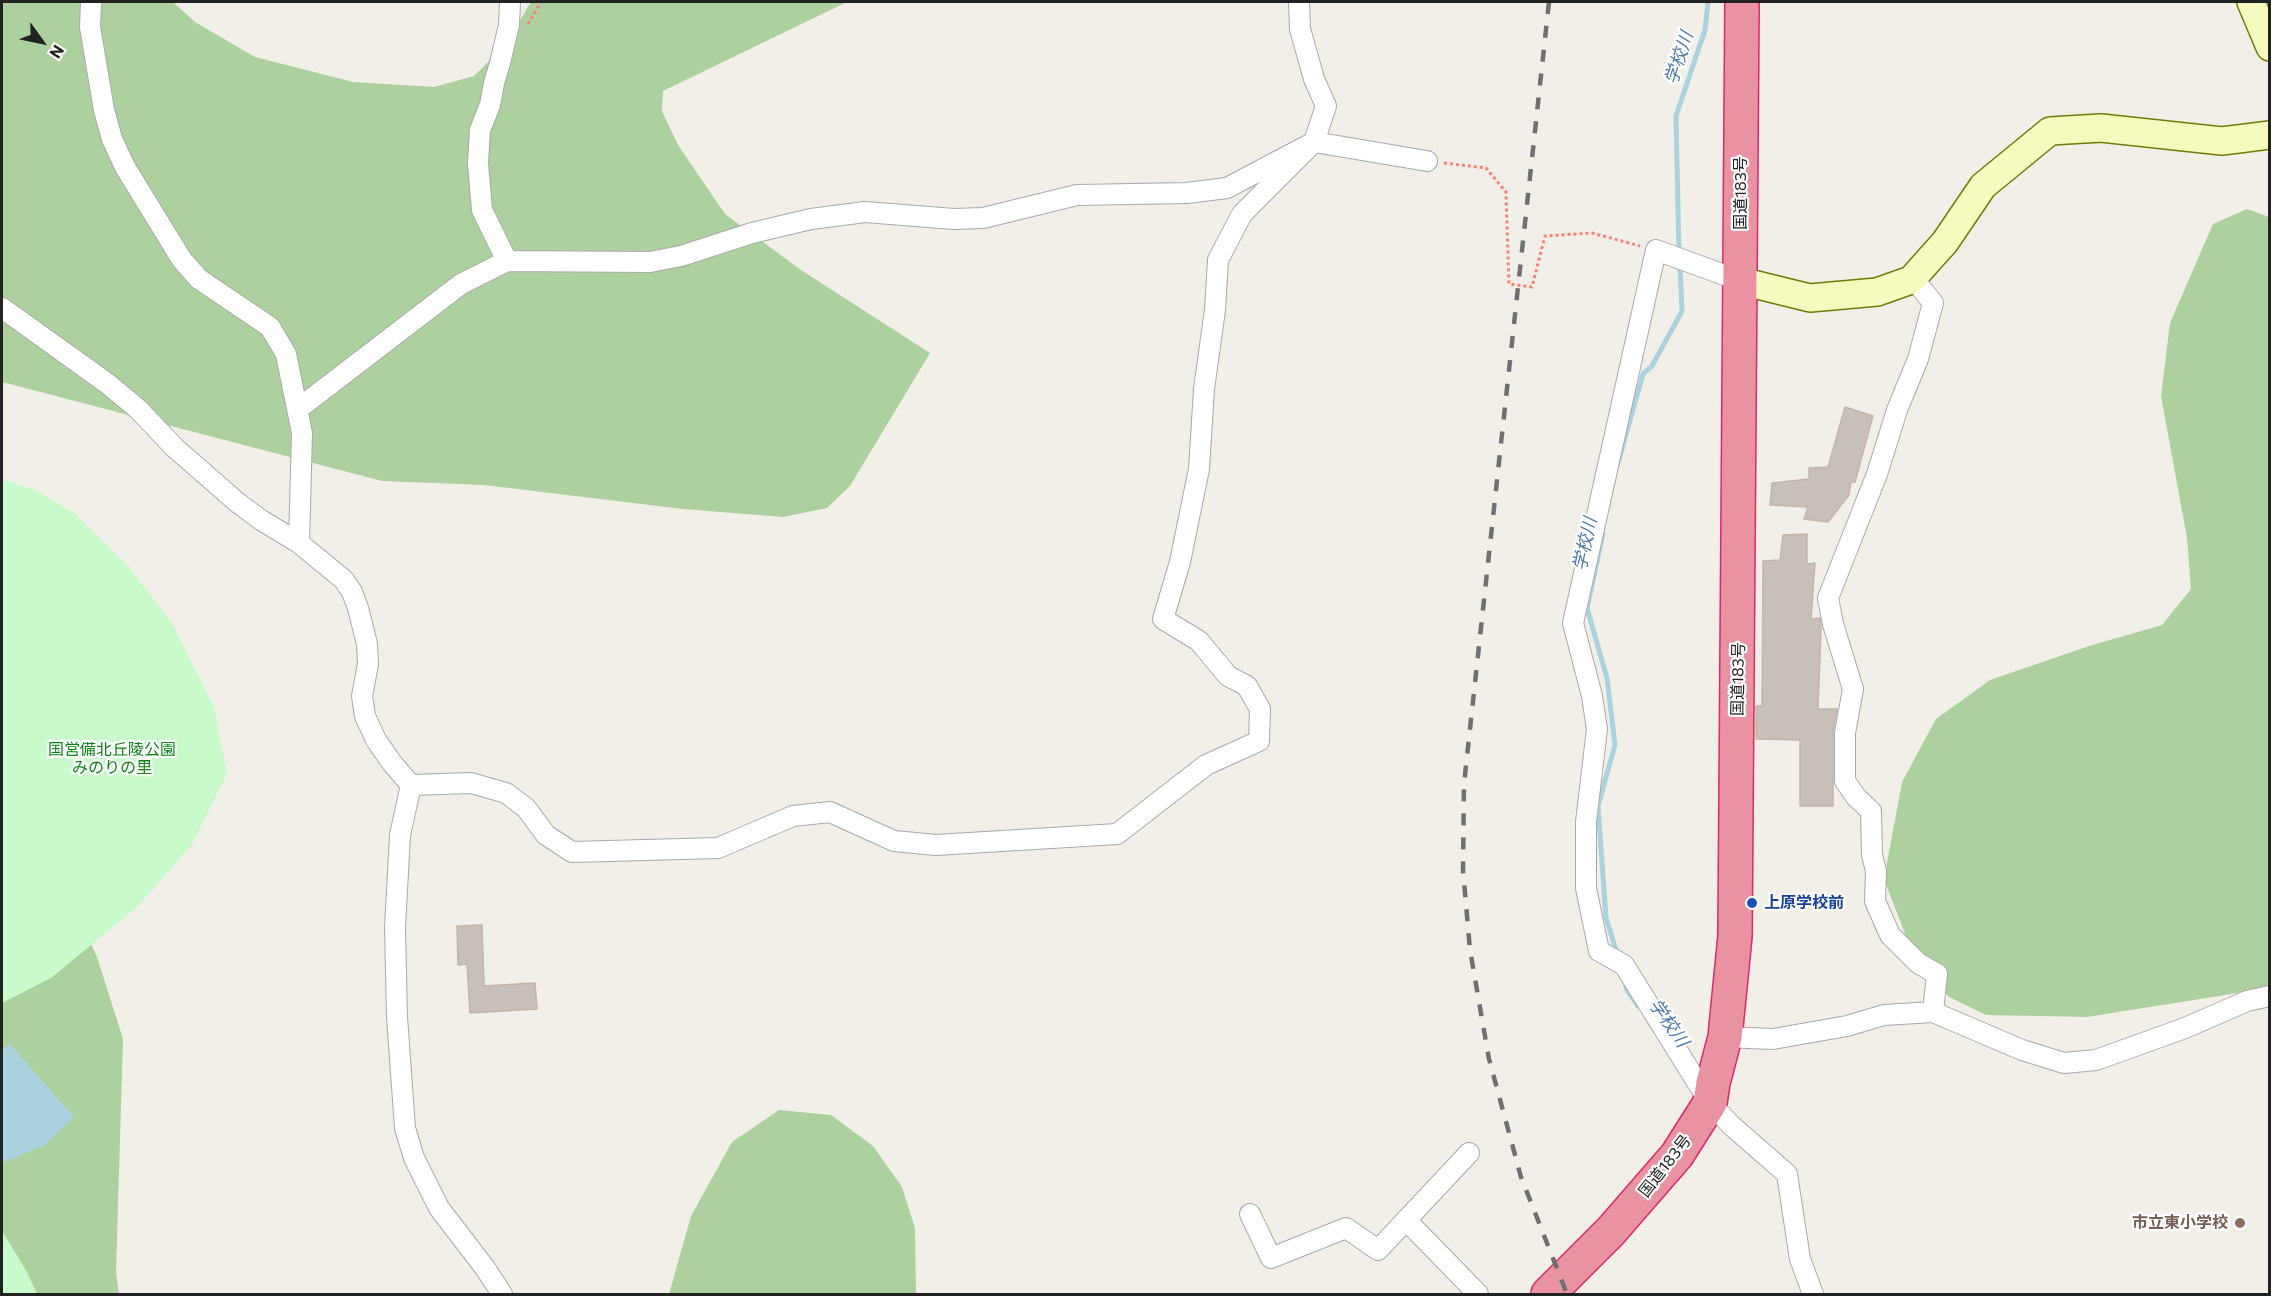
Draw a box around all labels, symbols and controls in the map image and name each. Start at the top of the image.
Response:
north arrow [12,12,72,72]
water label: 学校川 [1660,29,1698,87]
text: N [46,42,69,62]
street label: 国道183号 [1731,156,1751,230]
water label: 学校川 [1569,515,1601,573]
street label: 国道183号 [1728,642,1748,716]
park label: 国営備北丘陵公園 みのりの里 [48,740,176,778]
place label: 上原学校前 [1764,893,1844,913]
marker: 上原学校前 [1745,896,1759,910]
water label: 学校川 [1645,995,1693,1051]
street label: 国道183号 [1635,1131,1695,1201]
place label: 市立東小学校 [2132,1213,2228,1233]
marker: 市立東小学校 [2233,1216,2247,1230]

